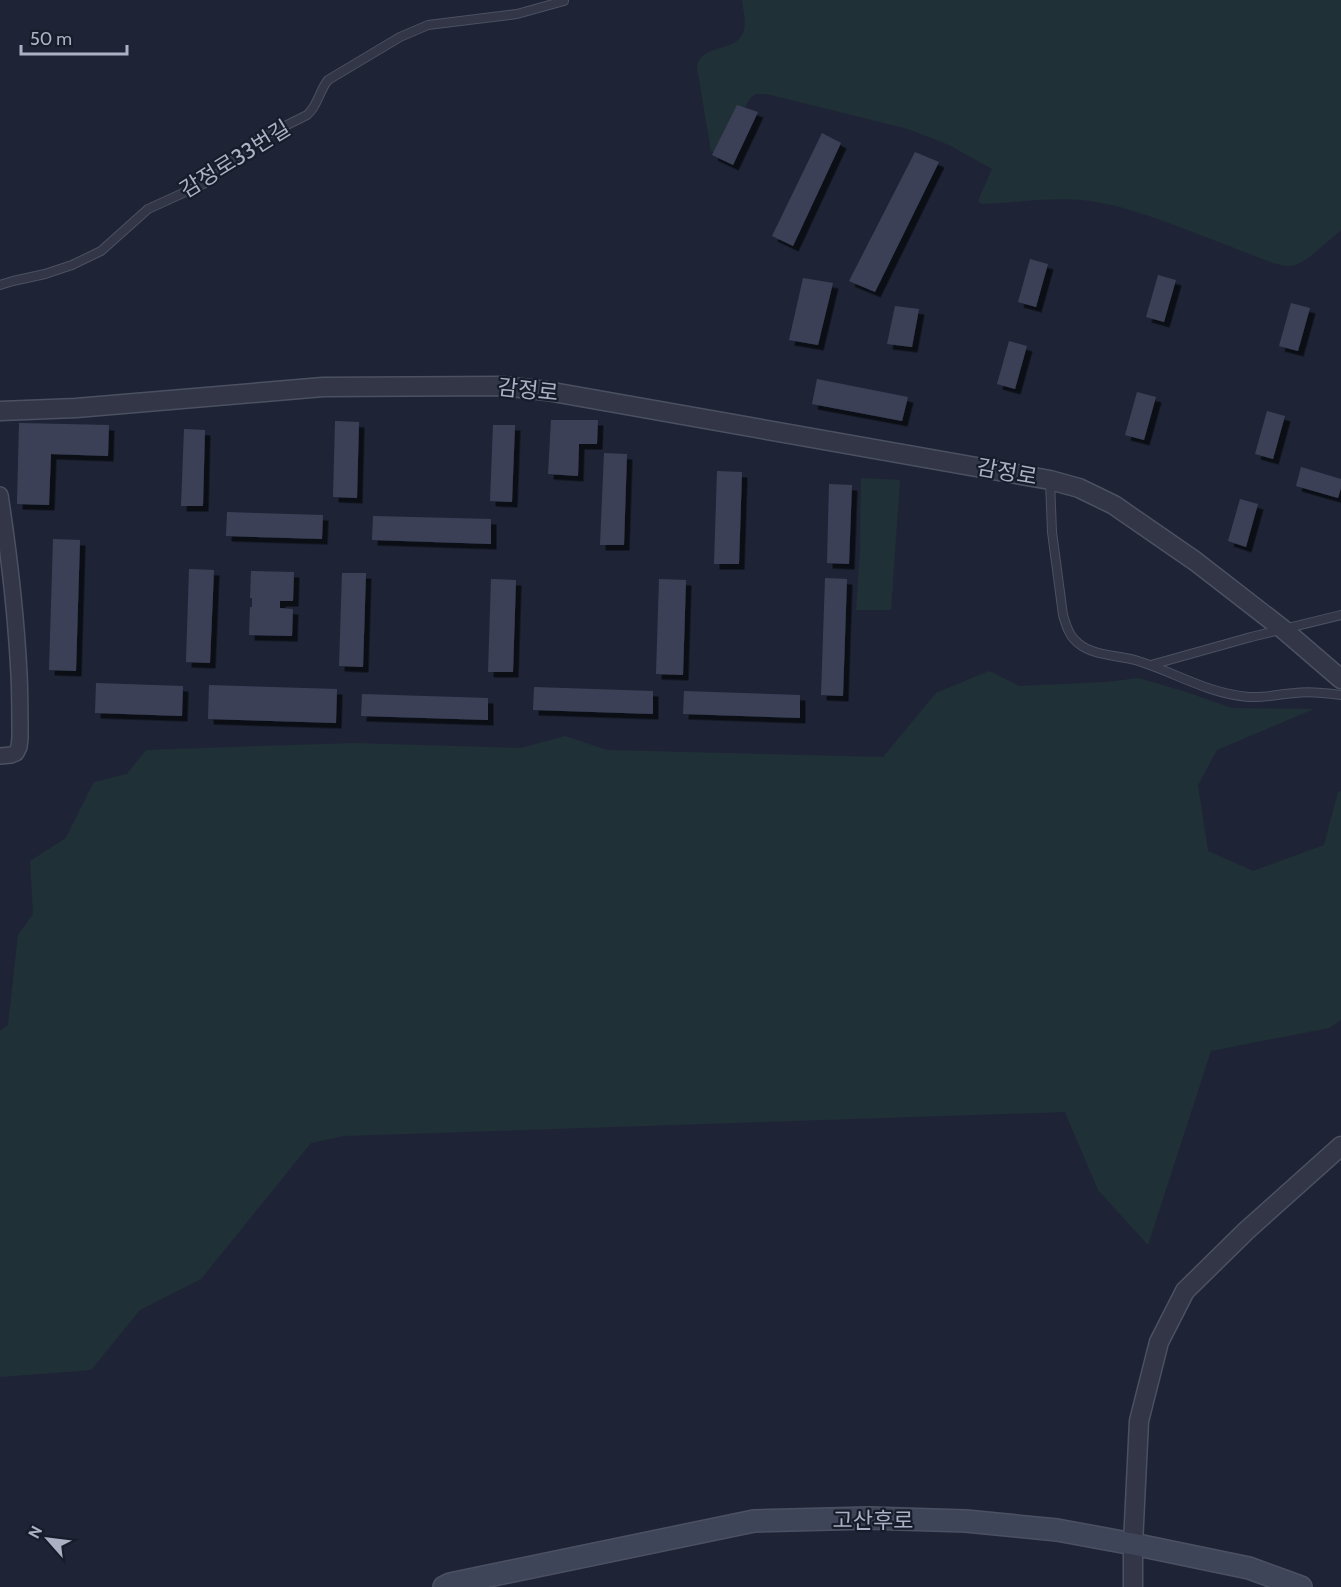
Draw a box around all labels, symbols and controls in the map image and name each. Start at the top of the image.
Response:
scale bar [21,18,128,56]
text: 50 m [30,28,72,50]
street label: 감정로33번길 [175,114,295,204]
street label: 감정로 [496,373,560,407]
street label: 감정로 [975,453,1039,491]
street label: 고산후로 [833,1507,913,1534]
north arrow [18,1509,78,1569]
text: N [24,1523,46,1542]

